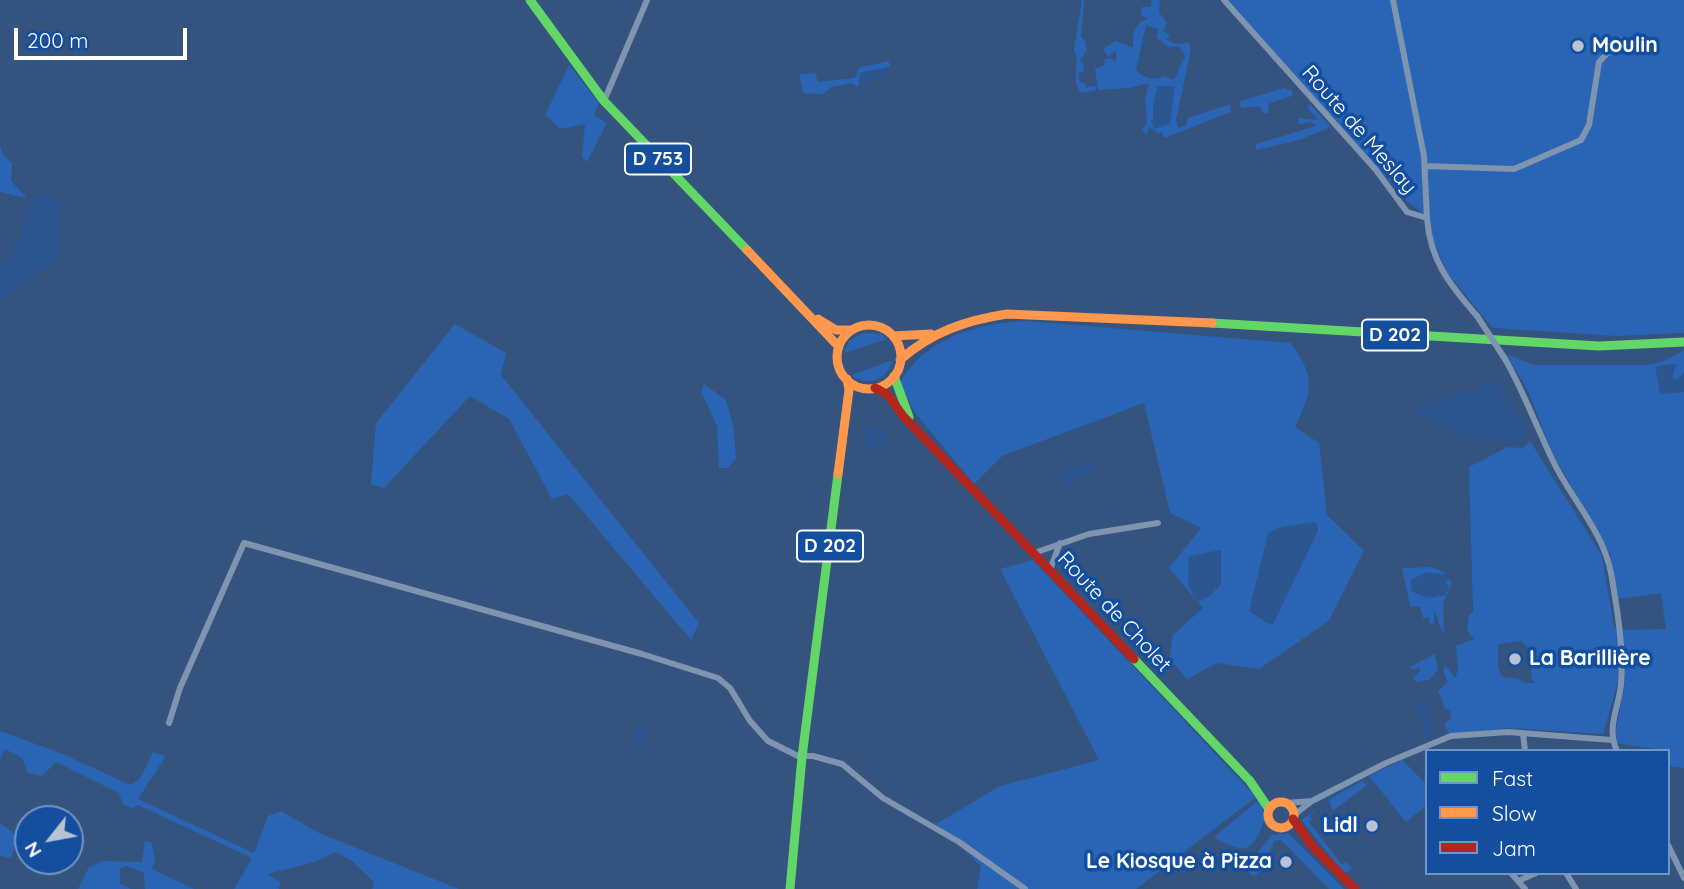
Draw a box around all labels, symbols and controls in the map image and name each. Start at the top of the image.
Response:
scale bar [18,14,191,58]
text: 200 m [27,27,89,53]
place label: Moulin [1592,33,1658,59]
marker: Moulin [1570,38,1586,54]
street label: Route de Meslay [1296,61,1422,199]
road number: D 753 [625,144,691,174]
road number: D 202 [1362,320,1428,350]
road number: D 202 [797,530,863,562]
street label: Route de Cholet [1052,547,1176,677]
place label: La Barillière [1529,646,1651,672]
marker: La Barillière [1507,651,1523,667]
legend [1425,749,1670,875]
text: Fast [1492,765,1533,791]
text: Slow [1492,800,1537,826]
north arrow [14,805,84,875]
place label: Lidl [1322,813,1358,839]
marker: Lidl [1364,818,1380,834]
text: Jam [1492,835,1536,861]
text: N [19,838,47,862]
place label: Le Kiosque à Pizza [1086,849,1272,875]
marker: Le Kiosque à Pizza [1278,854,1294,870]

